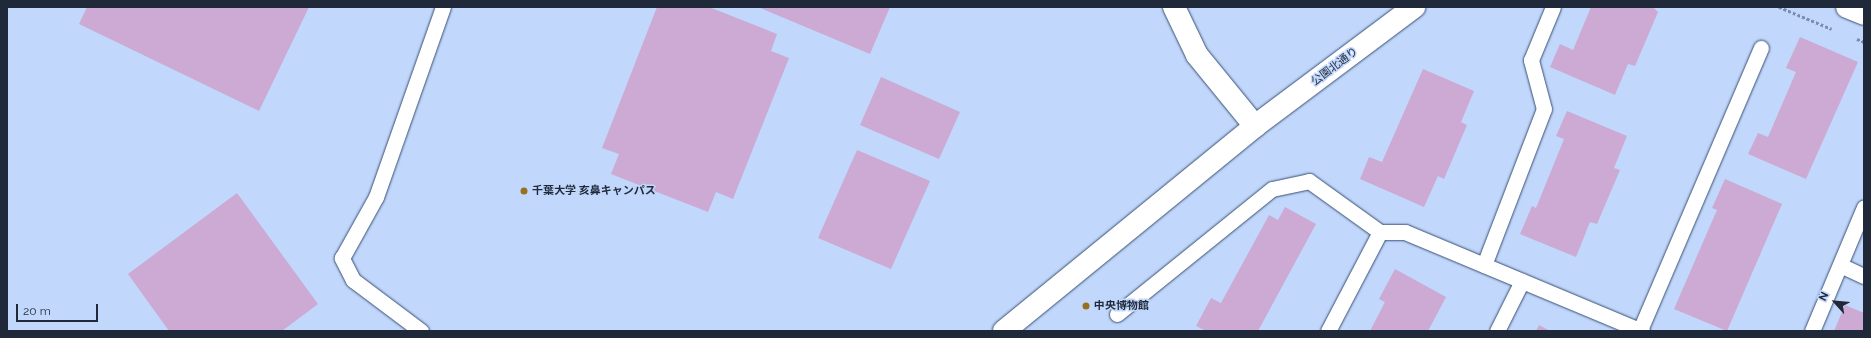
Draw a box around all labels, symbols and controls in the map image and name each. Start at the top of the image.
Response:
street label: 公園北通り [1309,45,1361,89]
place label: 千葉大学 亥鼻キャンパス [532,184,656,198]
marker: 千葉大学 亥鼻キャンパス [519,186,529,196]
north arrow [1815,282,1855,322]
text: N [1816,290,1832,303]
scale bar [18,296,100,322]
place label: 中央博物館 [1094,299,1149,313]
marker: 中央博物館 [1081,301,1091,311]
text: 20 m [23,304,51,318]

